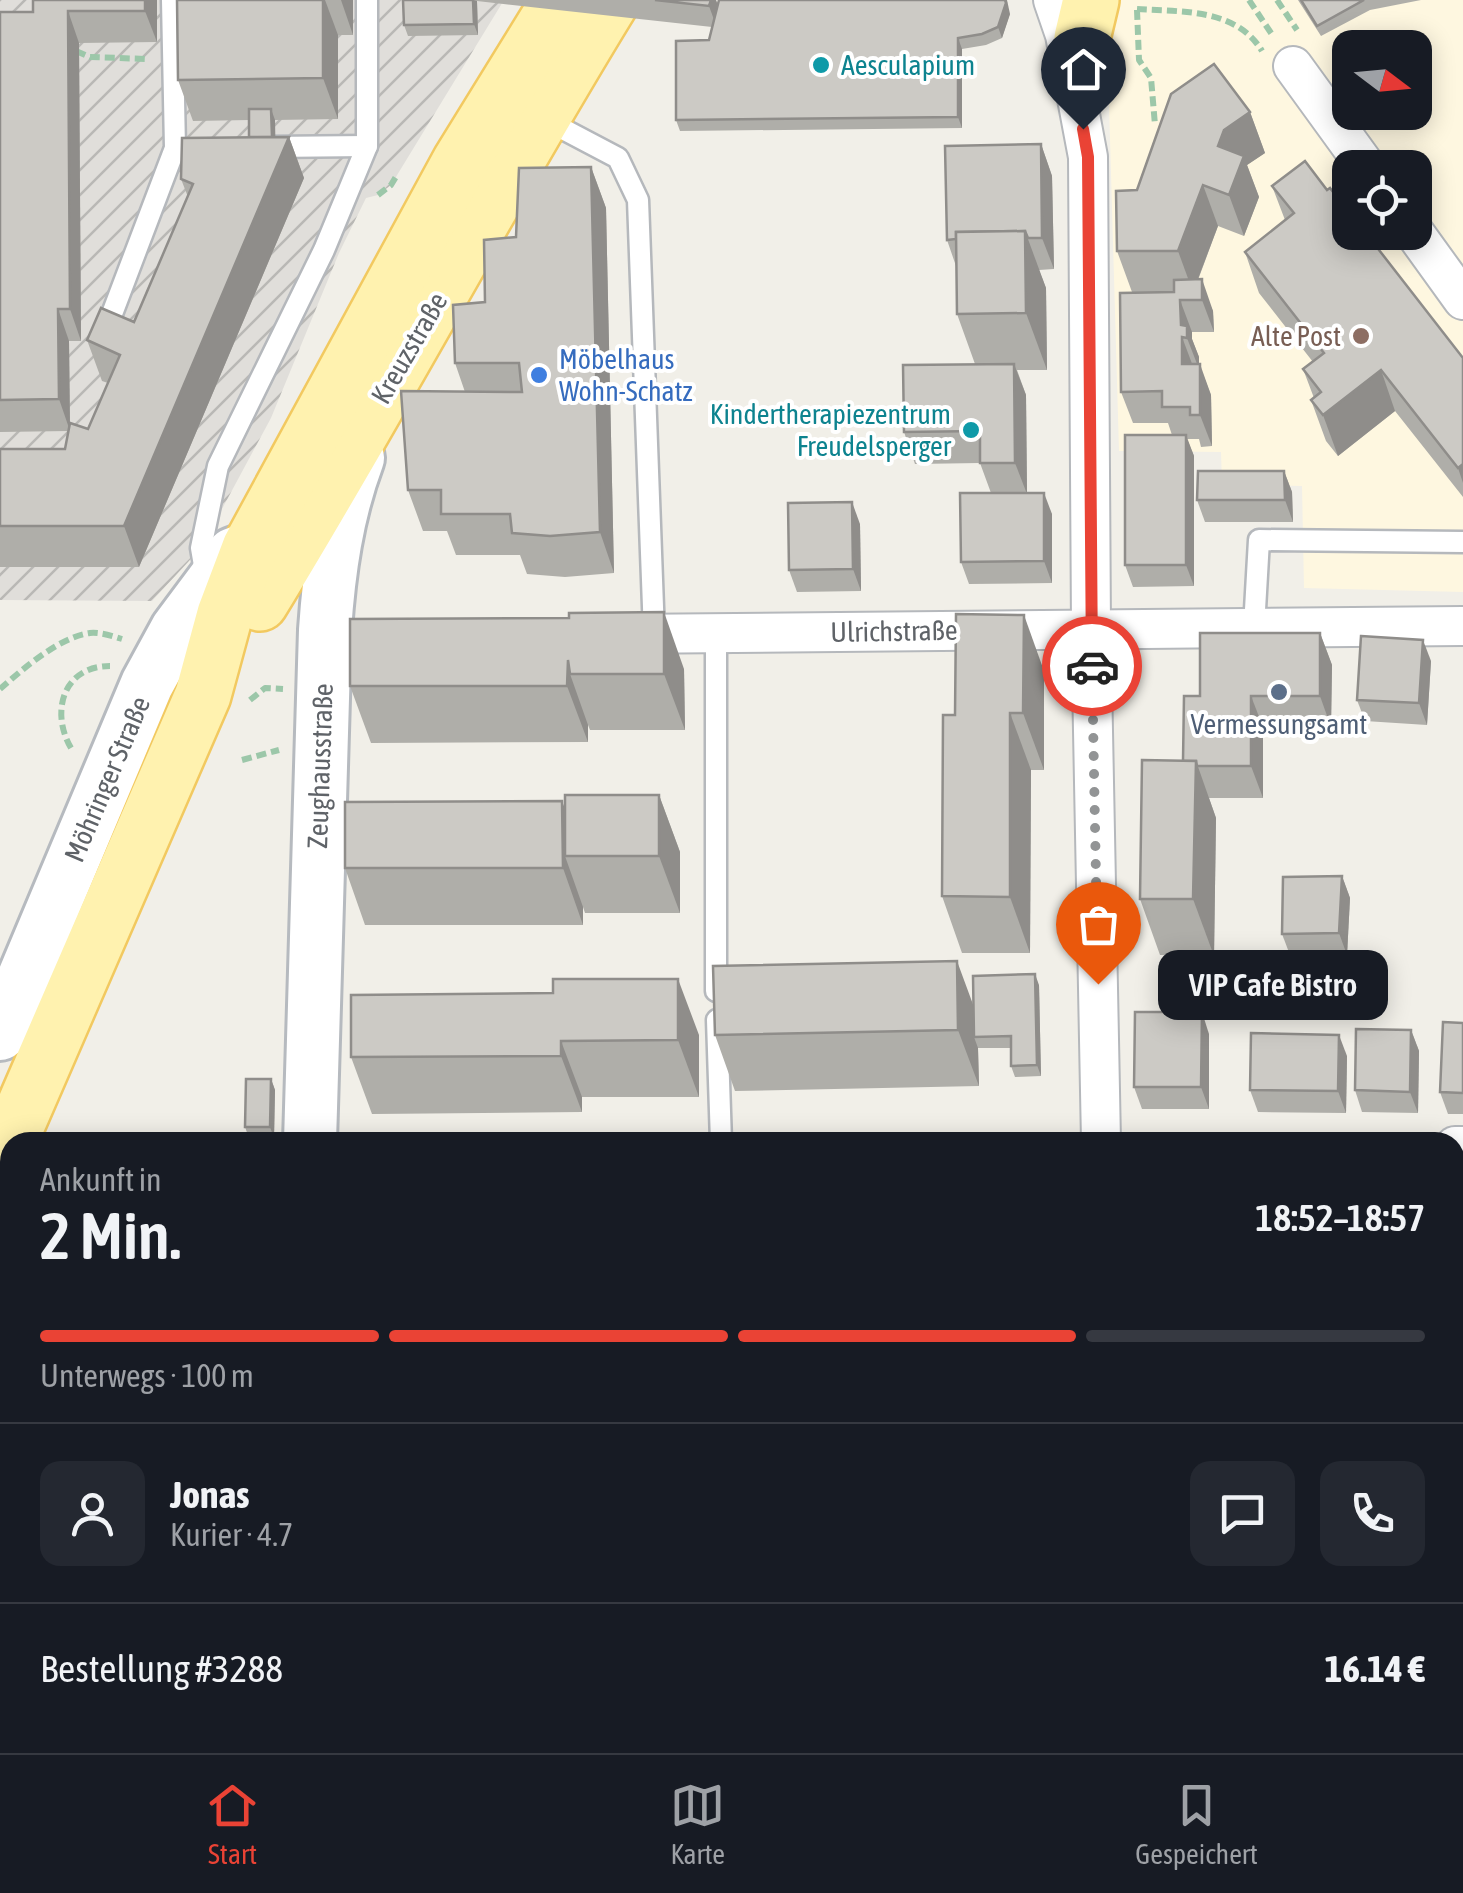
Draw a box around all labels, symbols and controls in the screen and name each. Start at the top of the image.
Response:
pin [1041,27,1126,130]
north arrow [1332,30,1432,130]
map controls [1332,30,1432,250]
icon: home [1056,42,1111,97]
place label: Aesculapium [841,49,975,81]
marker: Aesculapium [810,54,832,76]
button: locate [1332,150,1432,250]
street label: Kreuzstraße [364,287,454,409]
place label: Alte Post [1251,320,1341,352]
marker: Alte Post [1350,325,1372,347]
place label: Möbelhaus Wohn-Schatz [559,343,693,407]
marker: Möbelhaus Wohn-Schatz [528,364,550,386]
place label: Kindertherapiezentrum Freudelsperger [710,398,952,462]
marker: Kindertherapiezentrum Freudelsperger [960,419,982,441]
street label: Ulrichstraße [830,614,958,648]
courier [1042,616,1142,716]
icon: car [1065,639,1120,694]
marker: Vermessungsamt [1268,681,1290,703]
street label: Zeughausstraße [301,683,339,849]
street label: Möhringer Straße [58,692,156,866]
place label: Vermessungsamt [1191,708,1367,740]
pin [1056,882,1141,985]
icon: bag [1071,897,1126,952]
callout: VIP Cafe Bistro [1158,949,1388,1019]
text: VIP Cafe Bistro [1189,966,1357,1003]
text: Ankunft in [40,1161,162,1198]
text: 18:52–18:57 [1255,1196,1425,1239]
text: 2 Min. [40,1198,181,1273]
text: Unterwegs · 100 m [40,1357,254,1394]
button: person [40,1461,145,1566]
button: chat [1190,1461,1295,1566]
button: phone [1320,1461,1425,1566]
text: Jonas [170,1473,250,1516]
text: Kurier · 4.7 [170,1516,293,1553]
text: Bestellung #3288 [40,1647,283,1690]
text: 16.14 € [1324,1647,1425,1690]
tab: Start [205,1778,260,1870]
tab: Karte [670,1778,725,1870]
tab: Gespeichert [1135,1778,1258,1870]

